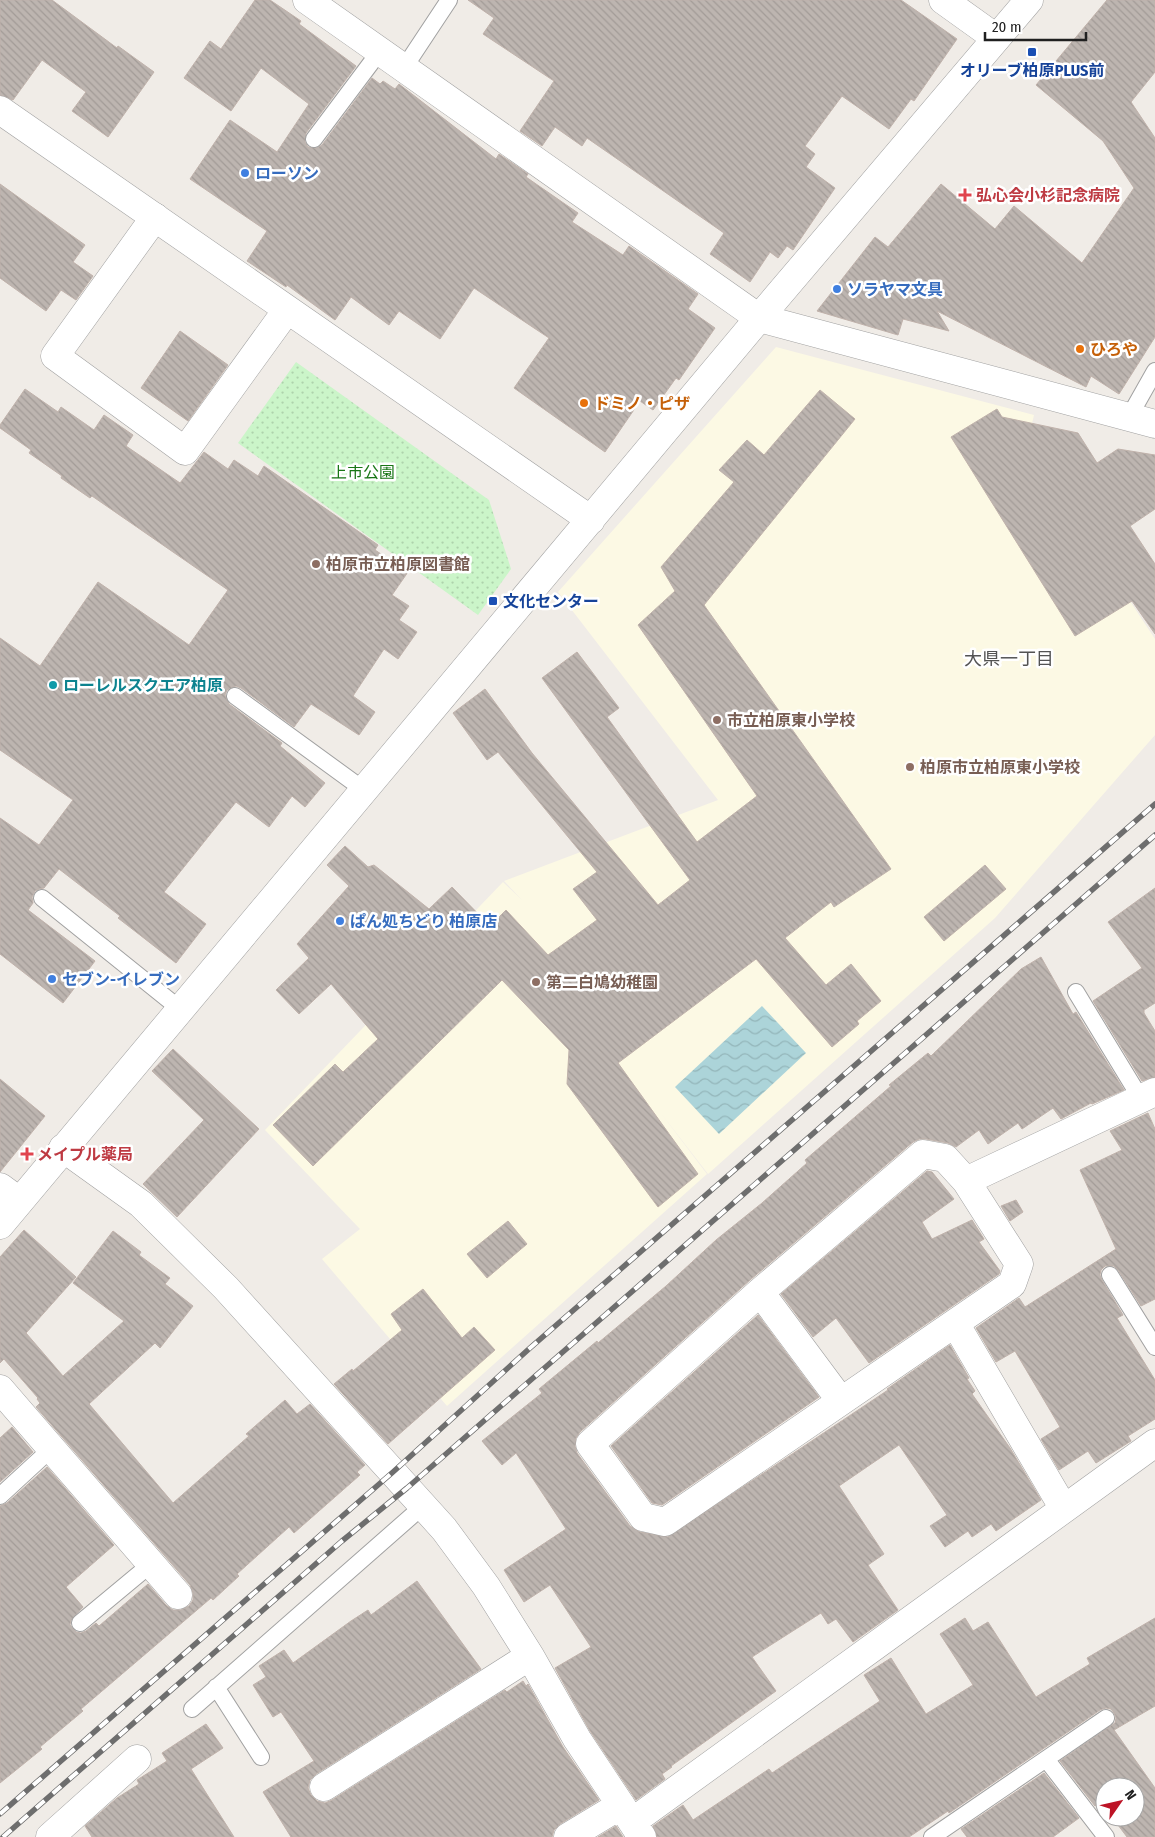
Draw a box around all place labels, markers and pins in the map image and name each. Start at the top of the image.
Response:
marker: オリーブ柏原PLUS前 [1026,46,1038,58]
place label: オリーブ柏原PLUS前 [960,61,1104,80]
place label: ローソン [255,164,319,183]
marker: ローソン [239,167,251,179]
place label: 弘心会小杉記念病院 [976,186,1120,205]
marker: 弘心会小杉記念病院 [958,188,972,202]
place label: ソラヤマ文具 [847,280,943,299]
marker: ソラヤマ文具 [831,283,843,295]
place label: ひろや [1090,340,1138,359]
marker: ひろや [1074,343,1086,355]
place label: ドミノ・ピザ [594,394,690,413]
marker: ドミノ・ピザ [578,397,590,409]
place label: 柏原市立柏原図書館 [326,555,470,574]
marker: 柏原市立柏原図書館 [310,558,322,570]
place label: 文化センター [503,592,599,611]
marker: 文化センター [487,595,499,607]
place label: ローレルスクエア柏原 [63,676,223,695]
marker: ローレルスクエア柏原 [47,679,59,691]
place label: 市立柏原東小学校 [727,711,855,730]
marker: 市立柏原東小学校 [711,714,723,726]
place label: 柏原市立柏原東小学校 [920,758,1080,777]
marker: 柏原市立柏原東小学校 [904,761,916,773]
place label: ぱん処ちどり 柏原店 [350,912,497,931]
marker: ぱん処ちどり 柏原店 [334,915,346,927]
place label: セブン-イレブン [62,970,180,989]
marker: セブン-イレブン [46,973,58,985]
place label: 第二白鳩幼稚園 [546,973,658,992]
marker: 第二白鳩幼稚園 [530,976,542,988]
place label: メイプル薬局 [37,1145,133,1164]
marker: メイプル薬局 [21,1148,33,1160]

